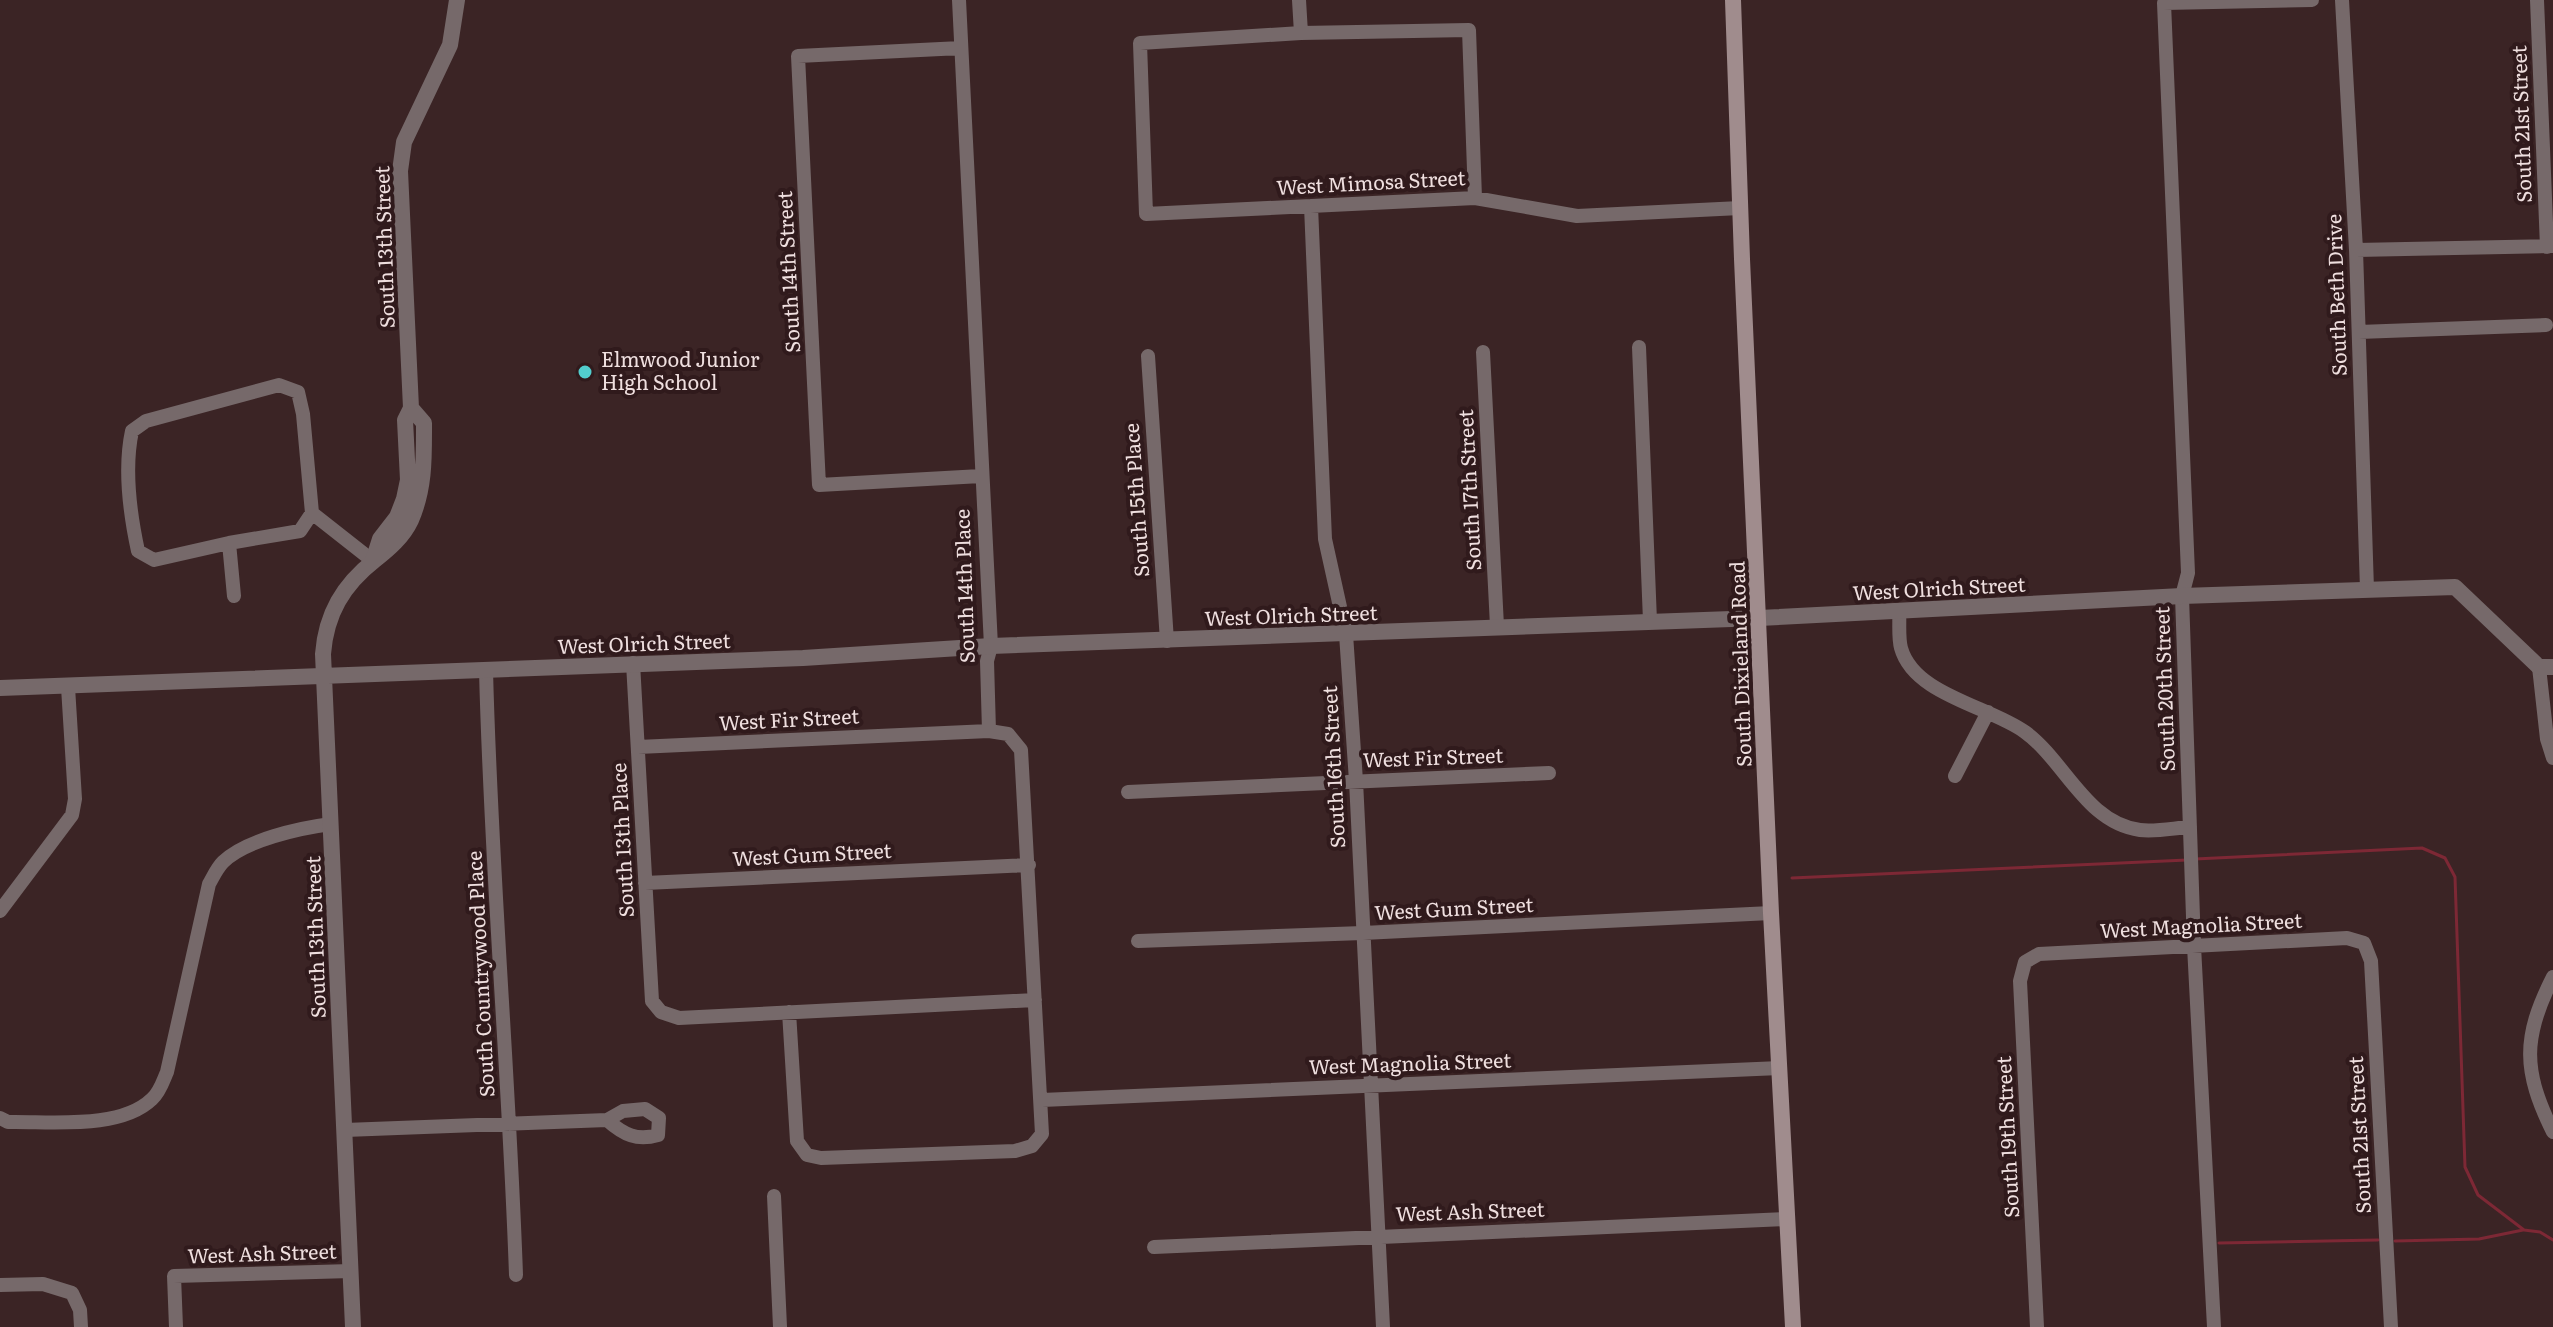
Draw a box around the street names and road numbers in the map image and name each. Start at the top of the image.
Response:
street label: South 21st Street [2502,45,2538,203]
street label: West Mimosa Street [1276,161,1466,201]
street label: South 13th Street [365,165,401,329]
street label: South 14th Street [768,190,806,354]
street label: South Beth Drive [2317,214,2353,377]
street label: South 17th Street [1449,409,1487,571]
street label: South 15th Place [1115,422,1155,578]
street label: South 14th Place [945,508,981,664]
street label: South Dixieland Road [1720,561,1758,768]
street label: West Olrich Street [1852,567,2026,607]
street label: West Olrich Street [1204,596,1378,632]
street label: South 20th Street [2145,606,2181,772]
street label: West Olrich Street [557,624,731,660]
street label: South 16th Street [1313,685,1351,849]
street label: West Fir Street [718,699,860,737]
street label: West Fir Street [1362,739,1504,773]
street label: South 13th Place [602,762,640,918]
street label: West Gum Street [732,834,892,872]
street label: South Countrywood Place [458,850,500,1098]
street label: South 13th Street [296,855,332,1019]
street label: West Gum Street [1374,888,1534,926]
street label: West Magnolia Street [2099,904,2303,944]
street label: West Magnolia Street [1308,1043,1512,1081]
street label: South 19th Street [1987,1055,2025,1219]
street label: South 21st Street [2339,1056,2377,1214]
street label: West Ash Street [1395,1192,1545,1228]
street label: West Ash Street [187,1234,337,1270]

